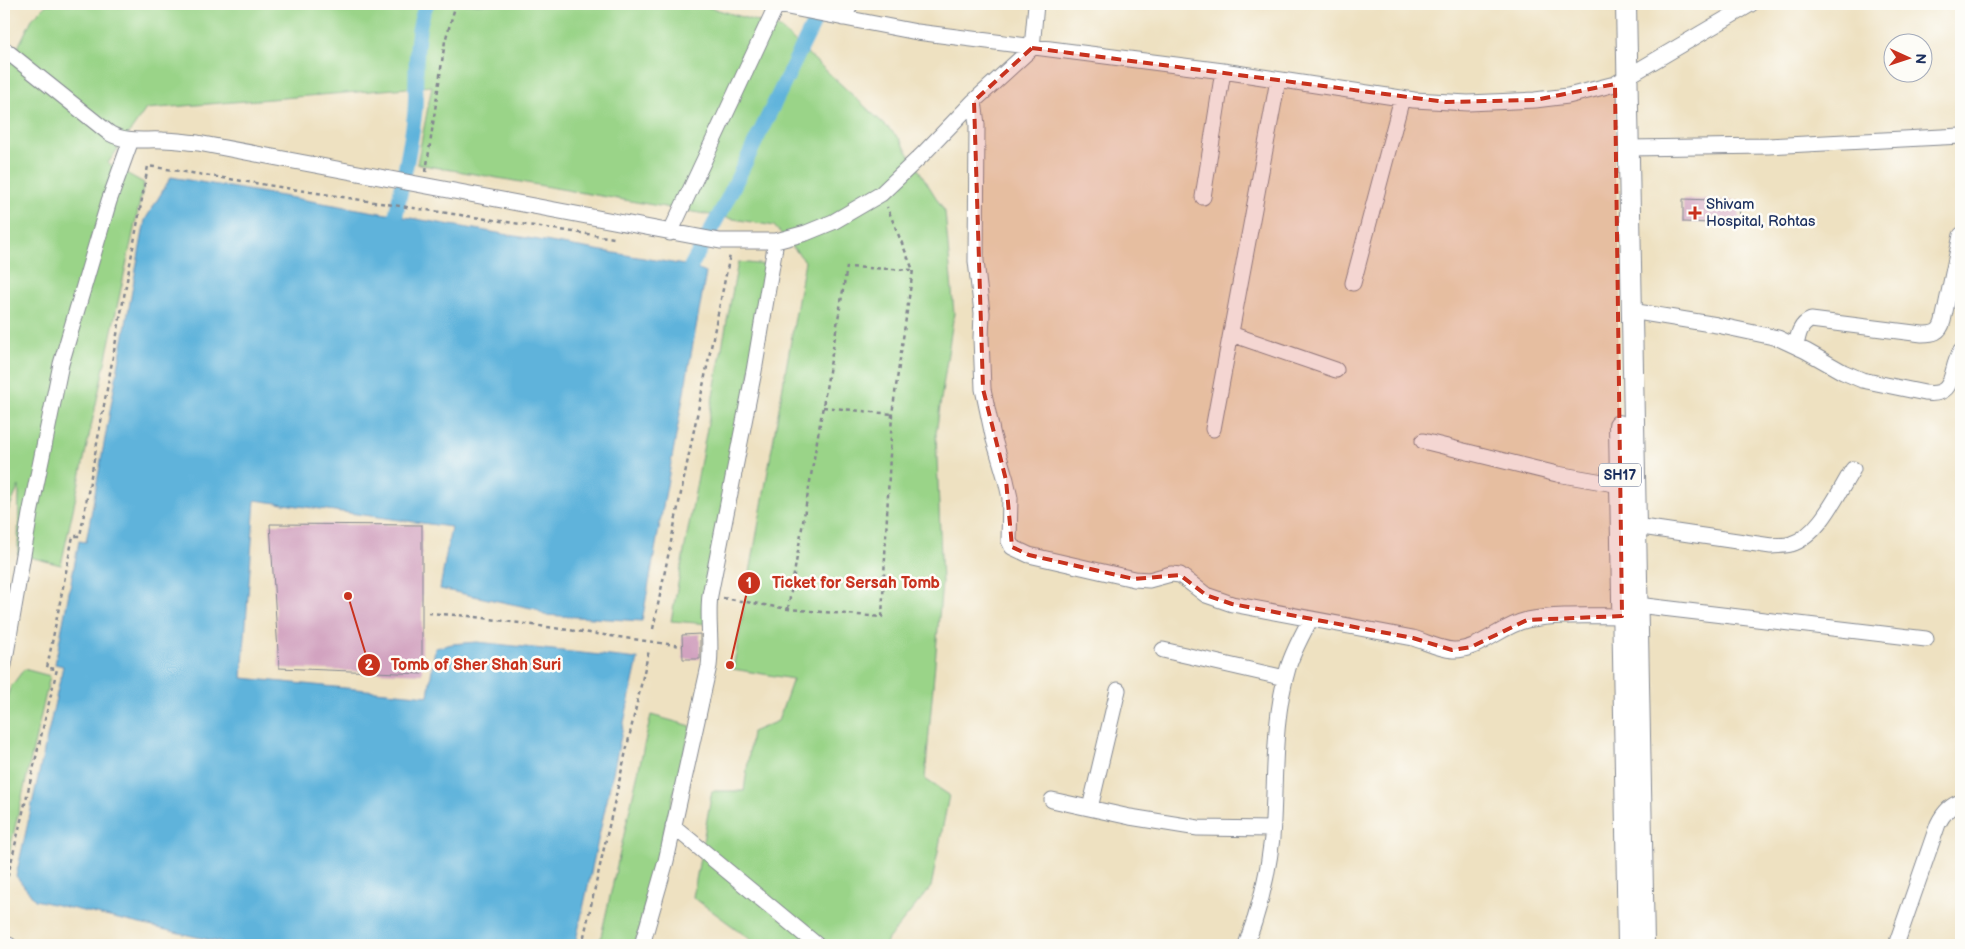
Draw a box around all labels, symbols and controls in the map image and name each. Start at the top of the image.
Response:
north arrow [1882,32,1932,82]
text: N [1912,53,1929,64]
place label: Shivam Hospital, Rohtas [1706,195,1816,231]
marker: Shivam Hospital, Rohtas [1688,206,1702,220]
road number: SH17 [1599,464,1641,486]
callout: Ticket for Sersah Tomb [737,567,950,598]
text: 1 [746,574,752,593]
text: Ticket for Sersah Tomb [772,574,941,593]
callout: Tomb of Sher Shah Suri [356,649,572,680]
text: 2 [365,656,374,675]
text: Tomb of Sher Shah Suri [391,656,561,675]

